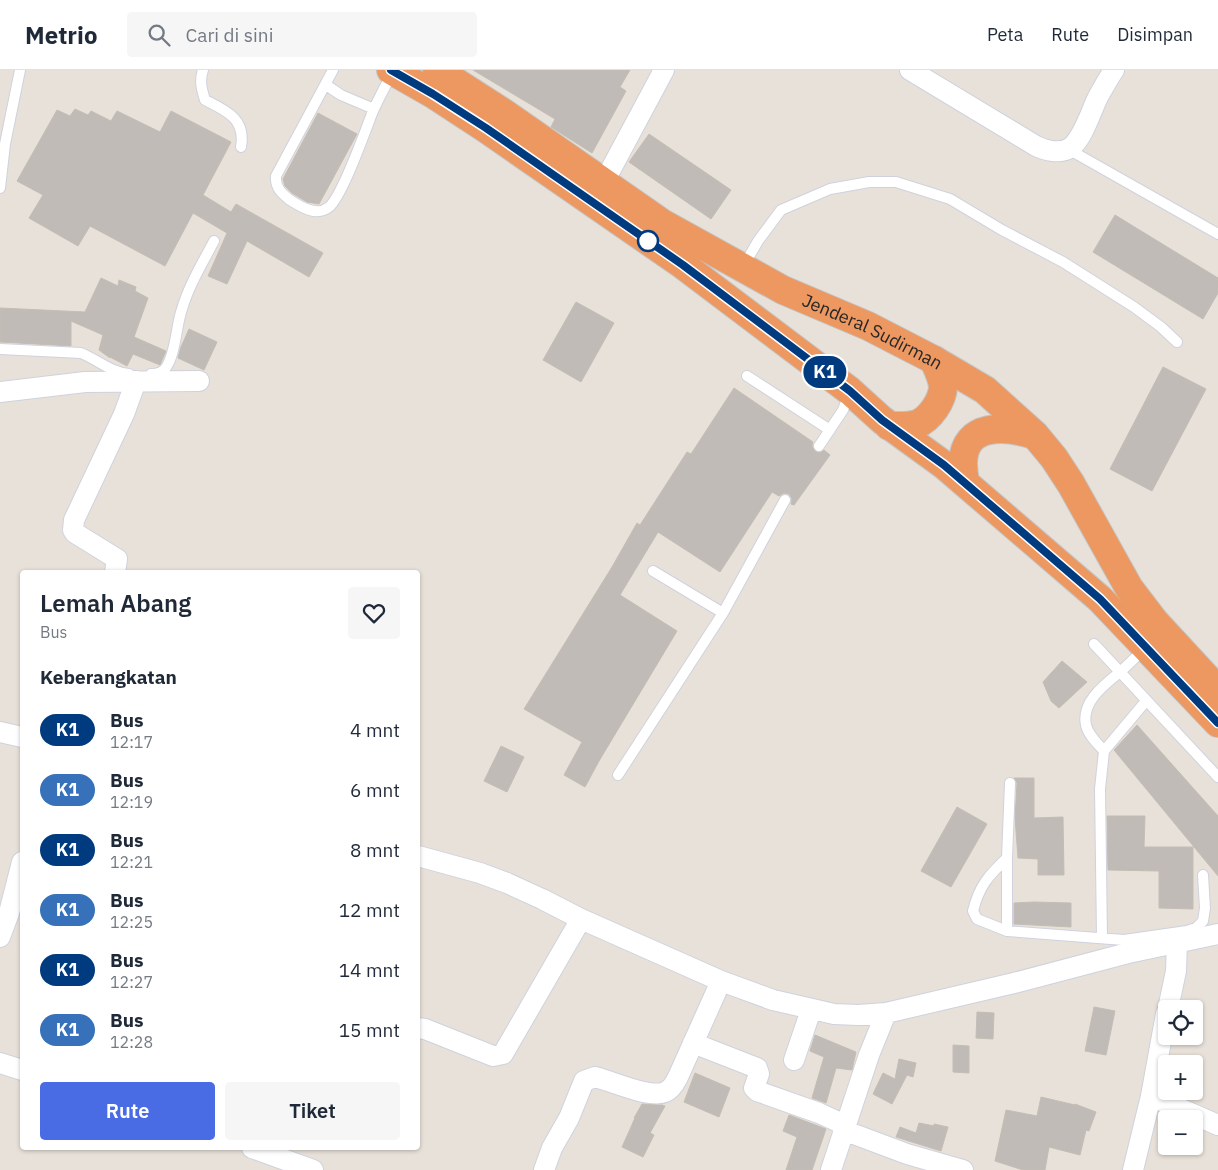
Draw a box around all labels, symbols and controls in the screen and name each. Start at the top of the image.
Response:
search box [127,12,477,57]
text: Metrio [25,19,97,51]
icon: search [145,21,173,49]
text: Cari di sini [185,23,273,47]
text: Peta [987,23,1023,46]
text: Rute [1051,23,1089,46]
text: Disimpan [1117,23,1193,46]
unlabelled marker [637,230,659,252]
street label: Jenderal Sudirman [799,288,947,374]
line badge: K1 [802,356,848,388]
text: K1 [813,360,837,383]
text: Lemah Abang [40,587,191,619]
button: heart [348,587,400,639]
text: Bus [40,622,67,642]
text: Keberangkatan [40,665,177,689]
text: Bus [110,708,144,732]
text: K1 [56,718,79,741]
text: 4 mnt [350,718,400,742]
text: 12:17 [110,732,153,752]
text: Bus [110,768,144,792]
text: K1 [56,778,79,801]
text: 6 mnt [350,778,400,802]
text: 12:19 [110,792,153,812]
text: Bus [110,828,144,852]
text: K1 [56,838,79,861]
text: 8 mnt [350,838,400,862]
text: 12:21 [110,852,153,872]
text: Bus [110,888,144,912]
text: K1 [56,898,79,921]
text: 12 mnt [339,898,400,922]
text: 12:25 [110,912,153,932]
text: Bus [110,948,144,972]
text: K1 [56,958,79,981]
text: 14 mnt [339,958,400,982]
text: 12:27 [110,972,153,992]
map controls [1158,1000,1203,1155]
button: locate [1158,1000,1203,1045]
text: Bus [110,1008,144,1032]
text: K1 [56,1018,79,1041]
text: 15 mnt [339,1018,400,1042]
text: 12:28 [110,1032,153,1052]
button: + [1158,1055,1203,1100]
button: Rute [40,1082,215,1140]
button: Tiket [225,1082,400,1140]
button: − [1158,1110,1203,1155]

